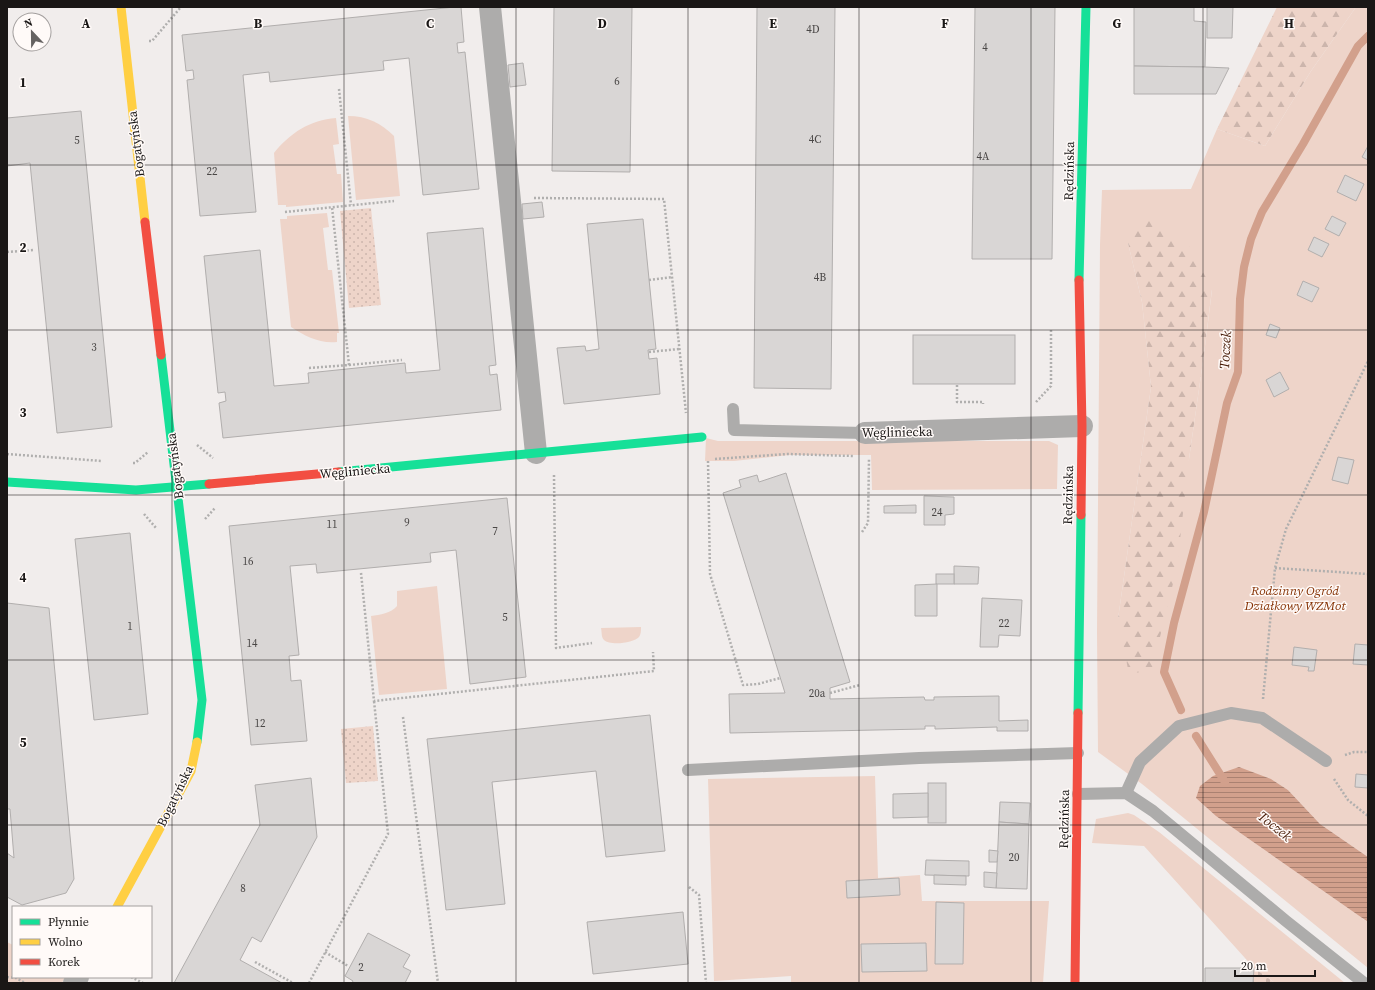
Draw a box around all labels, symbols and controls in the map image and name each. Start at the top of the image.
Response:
north arrow [12,12,52,52]
text: N [22,15,35,32]
text: A [82,15,91,32]
text: B [254,15,263,32]
text: C [426,15,434,32]
text: D [597,15,607,32]
text: E [769,15,777,32]
text: F [941,15,949,32]
text: G [1113,15,1122,32]
text: H [1284,15,1294,32]
house number: 4D [806,22,820,37]
house number: 4 [982,40,988,55]
text: 1 [19,74,27,91]
house number: 6 [614,74,620,89]
street label: Bogatyńska [123,110,148,178]
house number: 4C [809,132,821,147]
house number: 5 [74,133,80,148]
street label: Rędzińska [1060,141,1078,201]
house number: 4A [977,149,990,164]
house number: 22 [207,164,218,179]
text: 2 [19,239,27,256]
house number: 4B [814,270,826,285]
water label: Toczek [1214,330,1236,370]
house number: 3 [91,340,97,355]
text: 3 [19,404,27,421]
street label: Węgliniecka [861,423,933,441]
street label: Bogatyńska [162,432,187,500]
street label: Węgliniecka [319,459,391,483]
street label: Rędzińska [1059,465,1077,525]
house number: 24 [932,505,943,520]
house number: 9 [404,515,410,530]
house number: 11 [327,517,338,532]
house number: 7 [492,524,498,539]
house number: 16 [243,554,254,569]
text: 4 [19,569,27,586]
park label: Rodzinny Ogród Działkowy WZMot [1243,582,1346,614]
house number: 5 [502,610,508,625]
house number: 22 [999,616,1010,631]
house number: 1 [127,619,133,634]
house number: 14 [247,636,258,651]
house number: 20a [809,686,826,701]
house number: 12 [255,716,266,731]
text: 5 [19,734,27,751]
street label: Bogatyńska [153,762,197,830]
street label: Rędzińska [1055,789,1073,849]
water label: Toczek [1254,806,1297,846]
house number: 20 [1009,850,1020,865]
house number: 8 [240,881,246,896]
legend [12,906,152,978]
text: Płynnie [48,914,89,930]
text: Wolno [48,934,83,950]
scale bar [1235,952,1315,978]
text: Korek [48,954,80,970]
text: 20 m [1241,958,1267,974]
house number: 2 [358,960,364,975]

